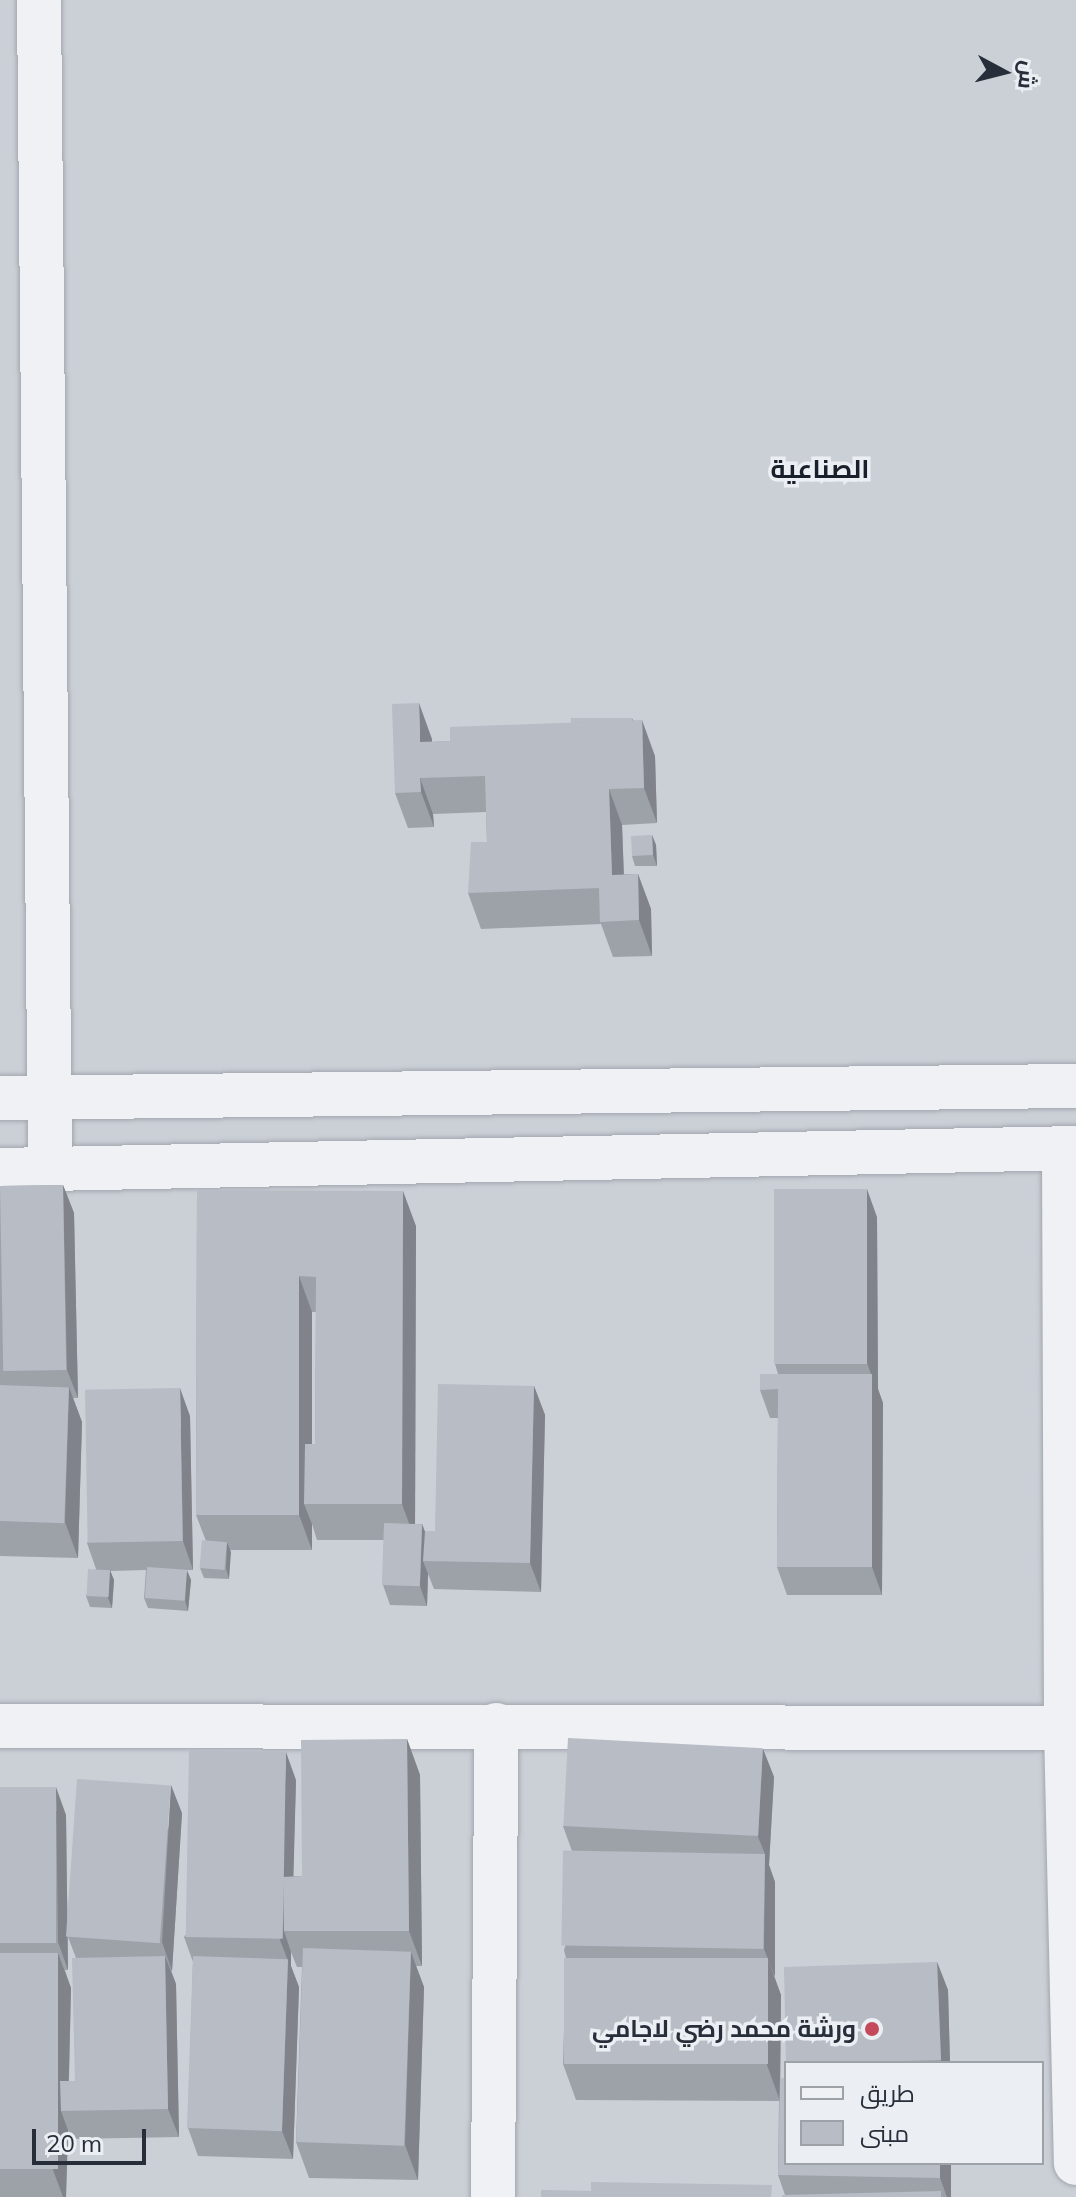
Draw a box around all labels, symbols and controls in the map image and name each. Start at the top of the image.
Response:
north arrow [964,32,1044,112]
text: ش [1012,59,1043,91]
district label: الصناعية [771,453,869,485]
place label: ورشة محمد رضي لاجامي [592,2015,856,2043]
marker: ورشة محمد رضي لاجامي [863,2020,881,2038]
legend [784,2061,1044,2165]
text: طريق [860,2078,915,2108]
scale bar [36,2113,150,2163]
text: مبنى [860,2118,909,2148]
text: 20 m [46,2128,102,2158]

